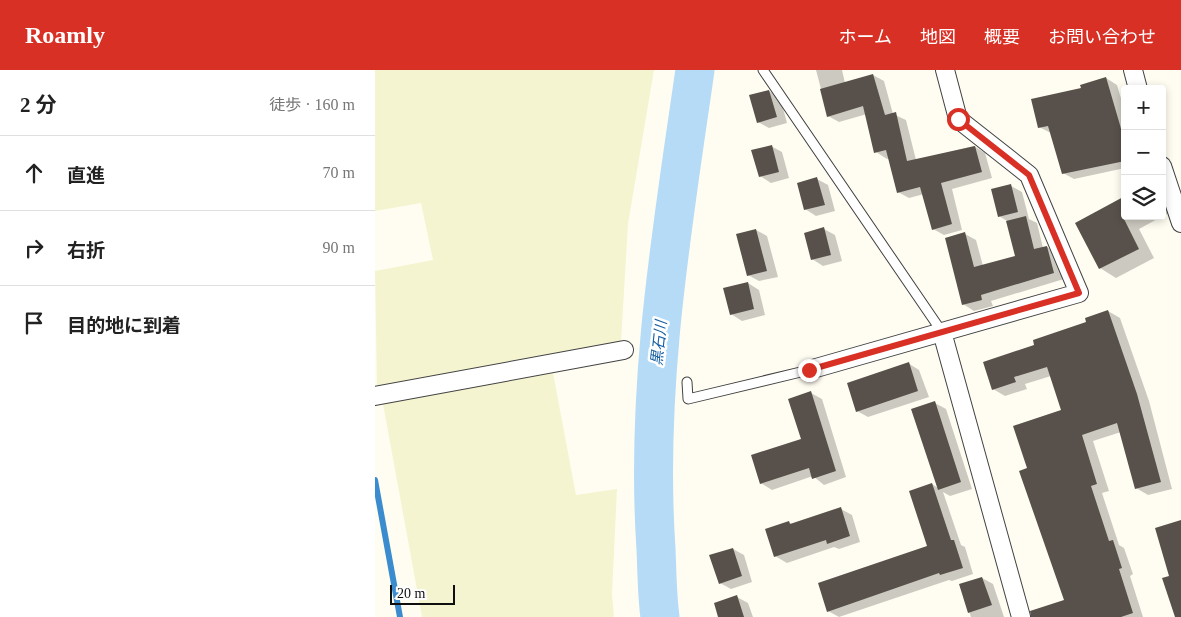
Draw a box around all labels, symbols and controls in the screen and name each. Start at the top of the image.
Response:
text: Roamly [25,22,105,48]
text: ホーム [839,27,892,47]
text: 地図 [920,27,956,47]
text: 概要 [984,27,1020,47]
text: お問い合わせ [1048,27,1156,47]
map controls [1121,85,1166,220]
button: + [1121,85,1166,130]
text: 2 分 [20,93,57,117]
text: 徒歩 · 160 m [269,96,355,113]
route start [947,108,970,131]
button: − [1121,130,1166,175]
icon: ahead [20,159,48,187]
text: 70 m [323,164,355,181]
text: 直進 [67,165,105,186]
button: layers [1121,175,1166,220]
icon: right [20,234,48,262]
text: 90 m [323,239,355,256]
text: 右折 [67,240,105,261]
icon: arrive [20,309,48,337]
text: 目的地に到着 [67,315,181,336]
water label: 黒石川 [649,318,670,366]
route end [798,359,821,382]
scale bar [390,582,455,605]
text: 20 m [397,586,425,601]

